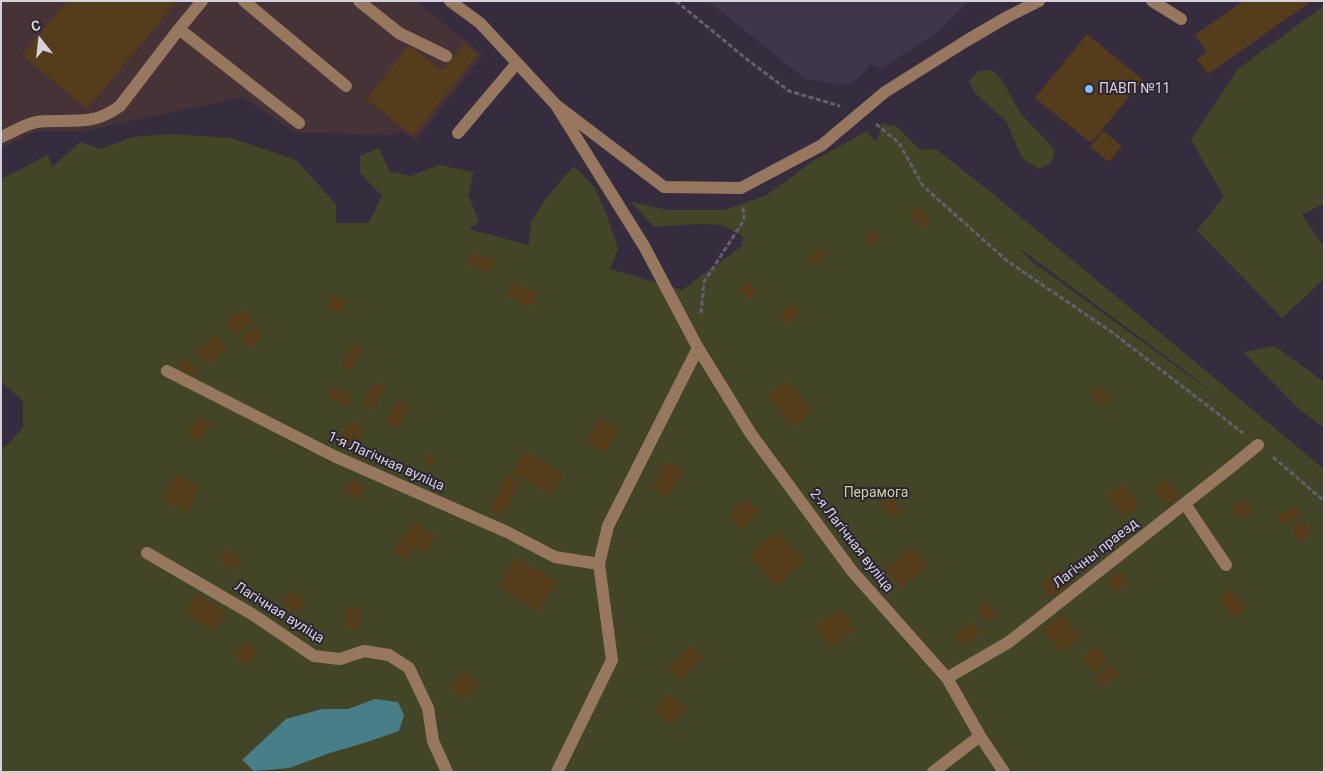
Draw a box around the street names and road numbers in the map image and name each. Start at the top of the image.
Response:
street label: 1-я Лагічная вуліца [325,429,447,495]
street label: 2-я Лагічная вуліца [806,486,896,596]
street label: Лагічны праезд [1050,516,1142,592]
street label: Лагічная вуліца [231,579,327,647]

